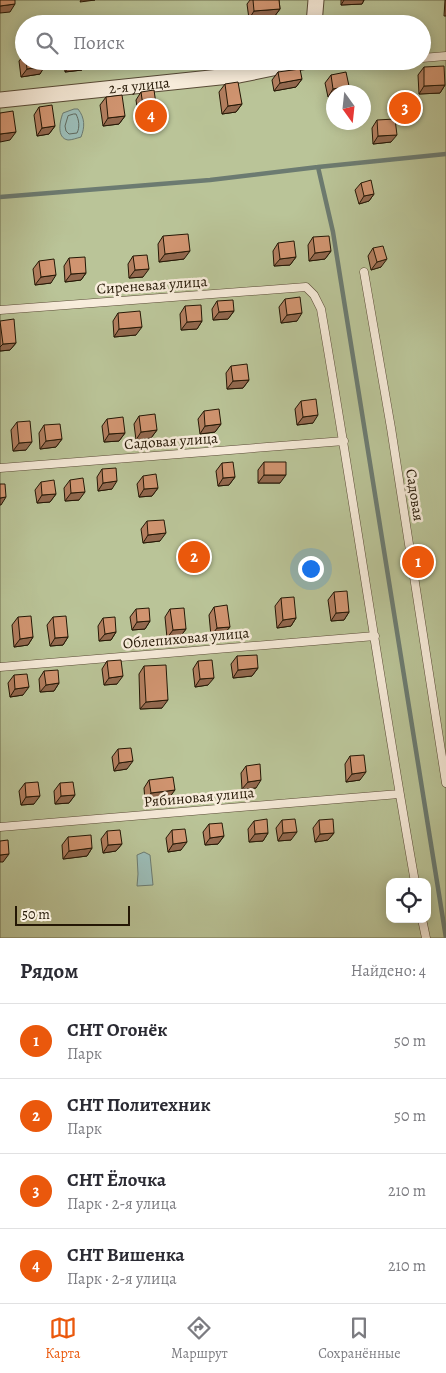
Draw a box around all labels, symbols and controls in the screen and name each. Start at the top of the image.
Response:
search box [15,15,431,70]
icon: search [33,29,61,57]
text: Поиск [73,30,125,56]
street label: 2-я улица [108,72,171,99]
north arrow [326,85,371,130]
pin: 3 [389,89,421,127]
pin: 4 [135,97,167,135]
street label: Сиреневая улица [96,271,208,299]
street label: Садовая улица [124,428,219,454]
street label: Садовая [401,467,429,523]
pin: 2 [178,538,210,576]
pin: 1 [402,543,434,581]
your location [298,556,324,582]
street label: Облепиховая улица [122,622,250,653]
street label: Рябиновая улица [143,782,255,812]
map controls [386,878,431,923]
button: locate [386,878,431,923]
scale bar [15,903,130,926]
text: 50 m [22,905,50,924]
text: Рядом [20,957,78,985]
text: Найдено: 4 [351,960,426,982]
text: СНТ Огонёк [67,1017,168,1043]
text: 1 [33,1030,39,1052]
text: 50 m [394,1030,426,1052]
text: Парк [67,1043,102,1065]
text: СНТ Политехник [67,1092,211,1118]
text: 2 [32,1105,40,1127]
text: 50 m [394,1105,426,1127]
text: Парк [67,1118,102,1140]
text: СНТ Ёлочка [67,1167,166,1193]
text: 3 [33,1180,39,1202]
text: 210 m [388,1180,426,1202]
text: Парк · 2-я улица [67,1193,177,1215]
text: СНТ Вишенка [67,1242,185,1268]
text: 4 [32,1255,40,1277]
text: 210 m [388,1255,426,1277]
text: Парк · 2-я улица [67,1268,177,1290]
tab: Карта [45,1314,81,1363]
tab: Маршрут [171,1314,228,1363]
tab: Сохранённые [318,1314,401,1363]

